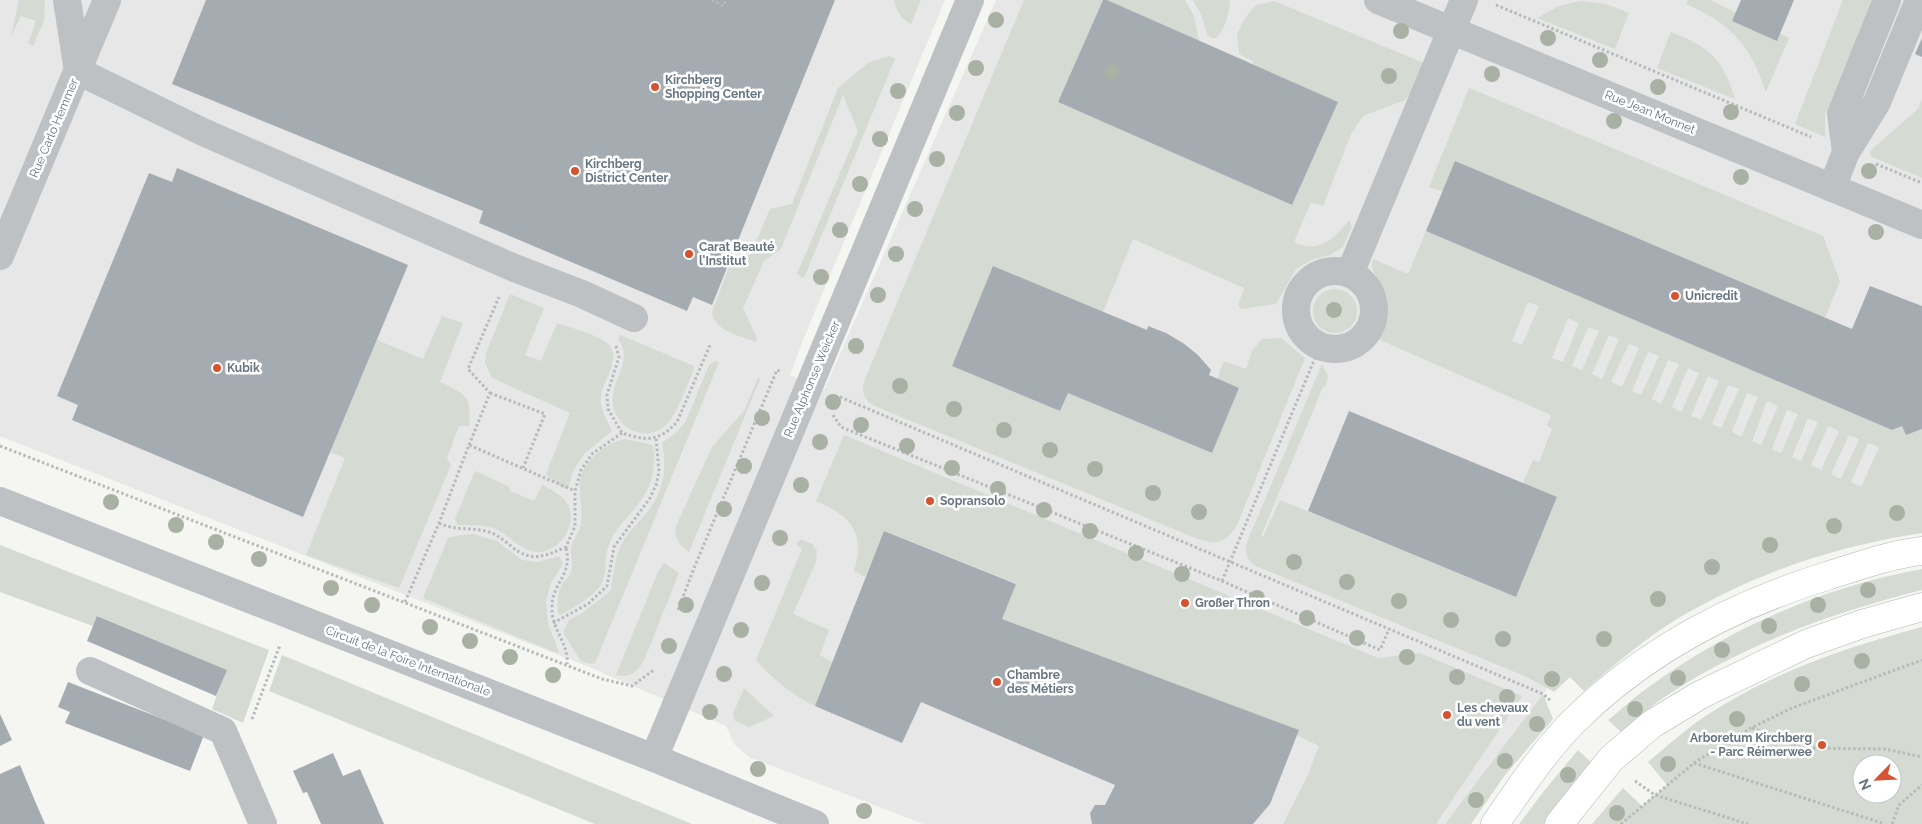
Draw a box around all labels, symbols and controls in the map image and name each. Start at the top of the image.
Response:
place label: Kirchberg Shopping Center [665,73,762,101]
street label: Rue Carlo Hemmer [27,76,82,180]
marker: Kirchberg Shopping Center [649,81,661,93]
street label: Rue Jean Monnet [1603,87,1697,137]
place label: Kirchberg District Center [585,157,668,185]
marker: Kirchberg District Center [569,165,581,177]
place label: Carat Beauté l'Institut [699,240,774,268]
marker: Carat Beauté l'Institut [683,248,695,260]
place label: Unicredit [1685,289,1739,303]
marker: Unicredit [1669,290,1681,302]
street label: Rue Alphonse Weicker [781,318,843,439]
place label: Kubik [227,361,260,375]
marker: Kubik [211,362,223,374]
place label: Sopransolo [940,494,1005,508]
marker: Sopransolo [924,495,936,507]
place label: Großer Thron [1195,596,1270,610]
marker: Großer Thron [1179,597,1191,609]
street label: Circuit de la Foire Internationale [324,623,492,699]
place label: Chambre des Métiers [1007,668,1074,696]
marker: Chambre des Métiers [991,676,1003,688]
place label: Les chevaux du vent [1457,701,1529,729]
marker: Les chevaux du vent [1441,709,1453,721]
place label: Arboretum Kirchberg - Parc Réimerwee [1690,731,1812,759]
marker: Arboretum Kirchberg - Parc Réimerwee [1816,739,1828,751]
north arrow [1852,754,1902,804]
text: N [1856,776,1875,792]

